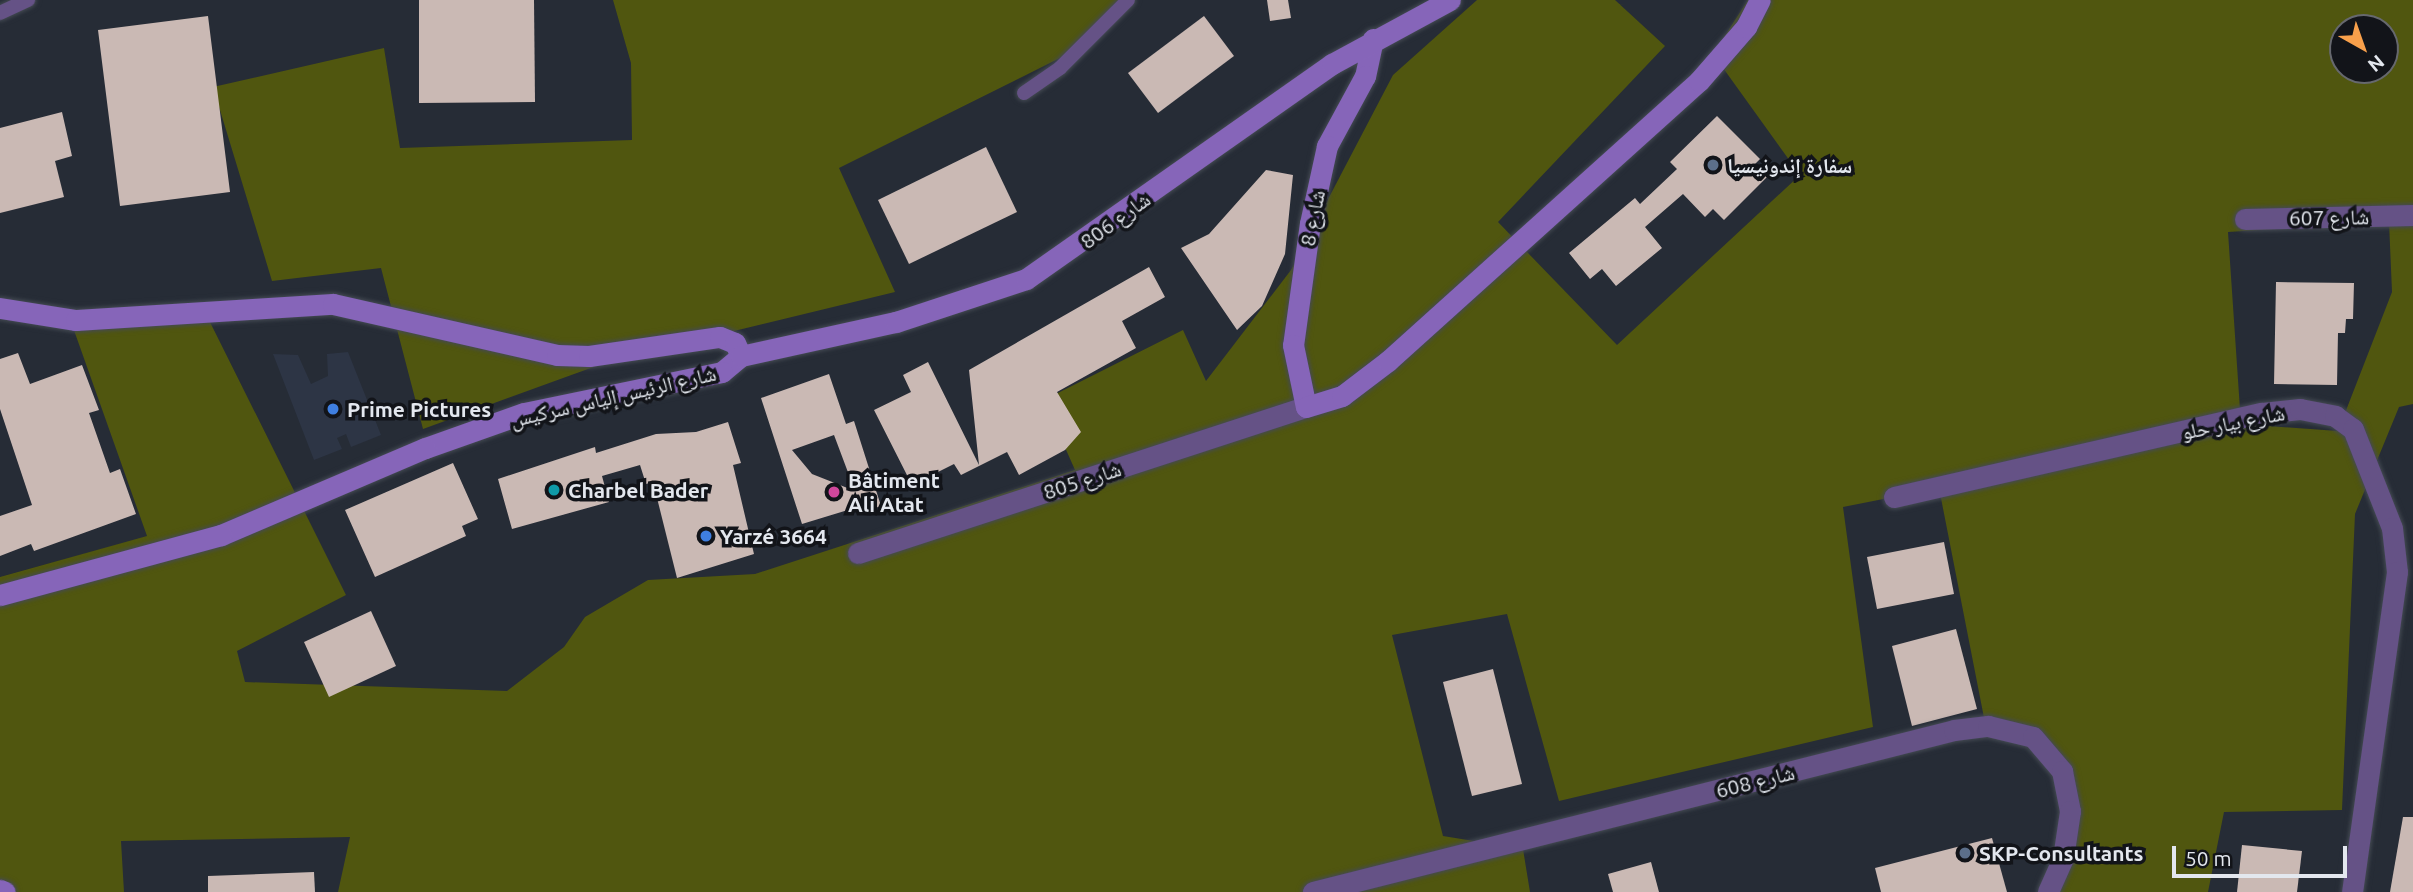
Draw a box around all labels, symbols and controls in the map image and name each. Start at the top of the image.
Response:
north arrow [2329,14,2399,84]
text: N [2364,51,2389,77]
place label: سفارة إندونيسيا [1727,152,1852,178]
marker: سفارة إندونيسيا [1705,157,1721,173]
street label: شارع 806 [1075,186,1155,254]
street label: شارع 8 [1294,188,1330,248]
street label: شارع 607 [2289,204,2369,230]
street label: شارع الرئيس إلياس سركيس [508,360,718,432]
place label: Prime Pictures [347,396,491,422]
street label: شارع بيار حلو [2179,400,2287,444]
marker: Prime Pictures [325,401,341,417]
street label: شارع 805 [1040,456,1124,504]
place label: Bâtiment Ali Atat [848,467,940,517]
place label: Charbel Bader [568,477,708,503]
marker: Charbel Bader [546,482,562,498]
marker: Bâtiment Ali Atat [826,484,842,500]
place label: Yarzé 3664 [720,523,827,549]
marker: Yarzé 3664 [698,528,714,544]
street label: شارع 608 [1713,759,1797,803]
scale bar [2175,832,2350,876]
place label: SKP-Consultants [1979,840,2143,866]
marker: SKP-Consultants [1957,845,1973,861]
text: 50 m [2185,846,2232,870]

